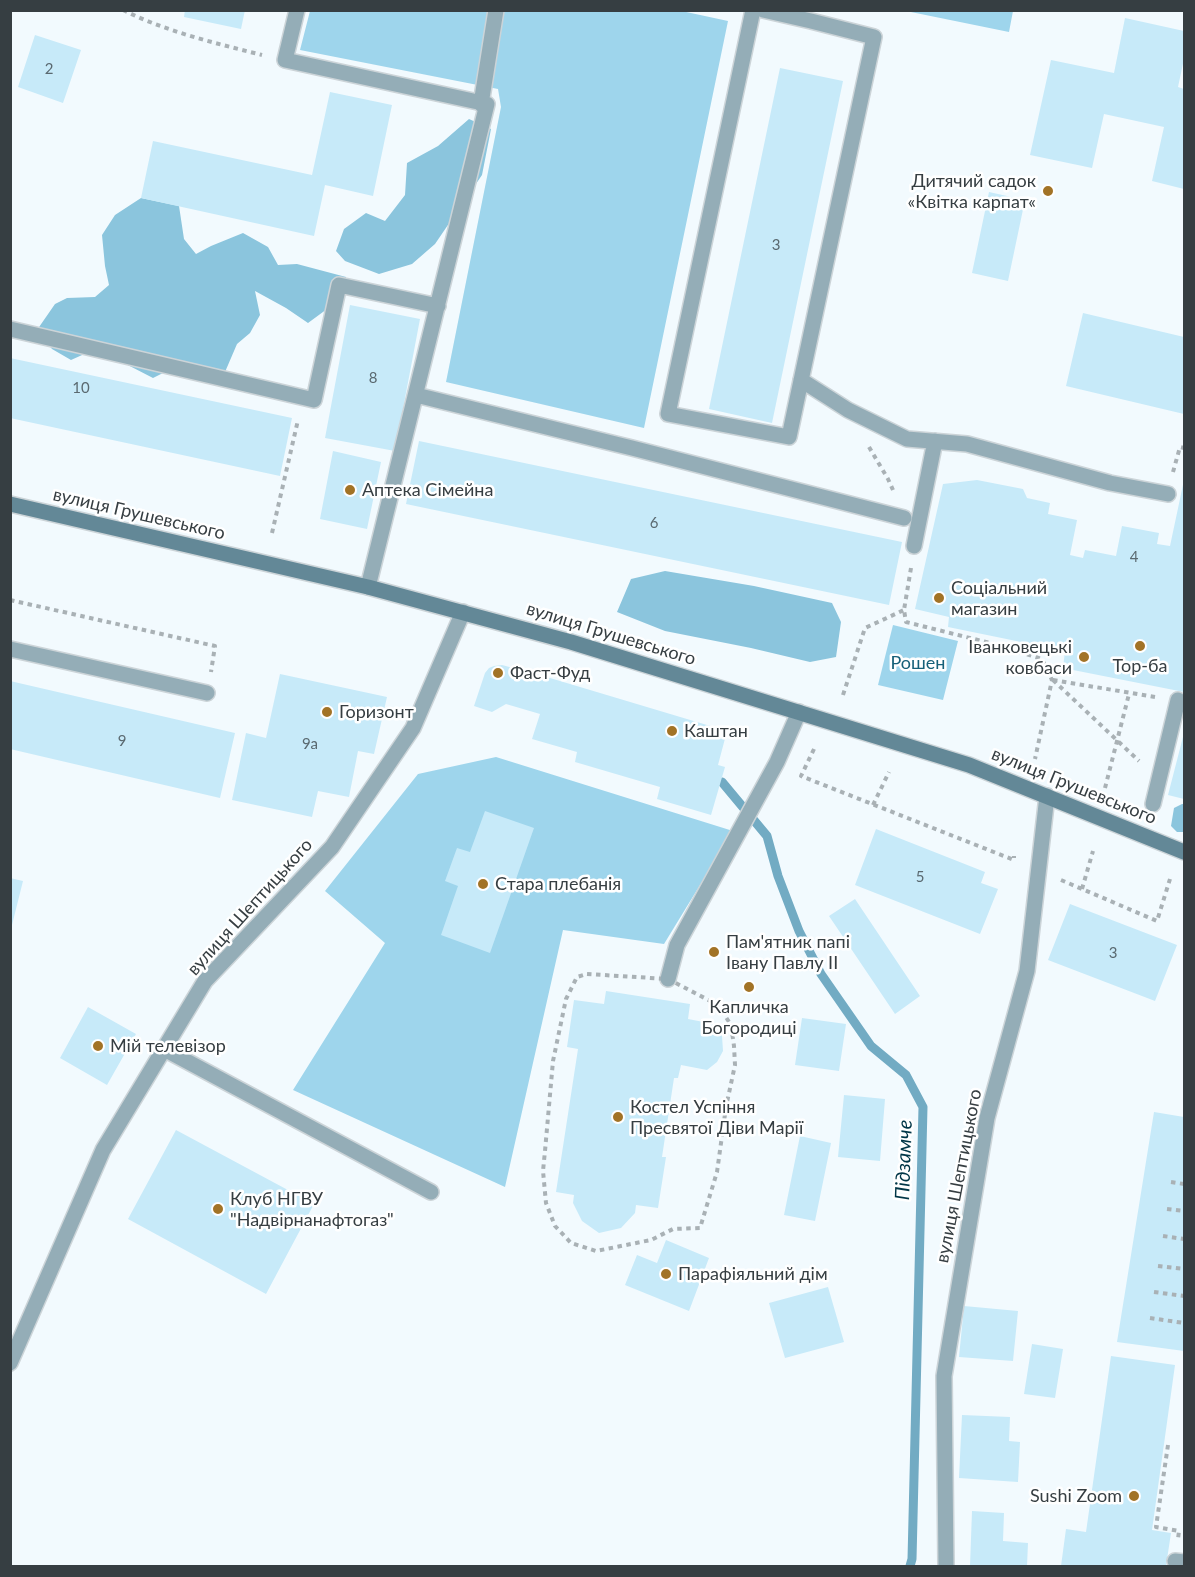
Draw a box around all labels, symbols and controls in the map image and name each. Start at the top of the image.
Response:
house number: 2 [45,60,53,78]
place label: Дитячий садок «Квітка карпат« [908,170,1036,213]
marker: Дитячий садок «Квітка карпат« [1041,184,1055,198]
house number: 3 [772,236,780,254]
house number: 8 [369,369,377,387]
house number: 10 [72,379,90,397]
place label: Аптека Сімейна [362,479,493,501]
marker: Аптека Сімейна [343,483,357,497]
street label: вулиця Грушевського [51,484,227,544]
house number: 6 [650,514,658,532]
house number: 4 [1130,548,1138,566]
place label: Соціальний магазин [951,577,1047,620]
marker: Соціальний магазин [932,591,946,605]
street label: вулиця Грушевського [524,598,698,670]
place label: Іванковецькі ковбаси [968,636,1072,678]
marker: Тор-ба [1133,639,1147,653]
marker: Іванковецькі ковбаси [1077,650,1091,664]
park label: Рошен [891,652,945,674]
place label: Тор-ба [1113,655,1167,677]
place label: Фаст-Фуд [510,662,590,684]
marker: Фаст-Фуд [491,666,505,680]
place label: Горизонт [339,701,414,723]
marker: Горизонт [320,705,334,719]
place label: Каштан [684,720,748,742]
marker: Каштан [665,724,679,738]
house number: 9 [118,732,126,750]
house number: 9а [302,735,318,753]
street label: вулиця Грушевського [988,743,1160,829]
street label: вулиця Шептицького [183,834,317,980]
house number: 5 [916,868,924,886]
place label: Стара плебанія [495,873,621,895]
marker: Стара плебанія [476,877,490,891]
place label: Пам'ятник папі Івану Павлу ІІ [726,931,850,974]
house number: 3 [1109,944,1117,962]
marker: Пам'ятник папі Івану Павлу ІІ [707,945,721,959]
marker: Капличка Богородиці [742,980,756,994]
place label: Капличка Богородиці [701,996,797,1038]
place label: Мій телевізор [110,1035,226,1057]
marker: Мій телевізор [91,1039,105,1053]
street label: вулиця Шептицького [932,1087,986,1265]
place label: Костел Успіння Пресвятої Діви Марії [630,1096,803,1138]
marker: Костел Успіння Пресвятої Діви Марії [611,1110,625,1124]
water label: Підзамче [891,1119,917,1201]
place label: Клуб НГВУ "Надвірнанафтогаз" [230,1188,394,1230]
marker: Клуб НГВУ "Надвірнанафтогаз" [211,1202,225,1216]
place label: Парафіяльний дім [678,1263,828,1285]
marker: Парафіяльний дім [659,1267,673,1281]
place label: Sushi Zoom [1030,1485,1122,1507]
marker: Sushi Zoom [1127,1489,1141,1503]

